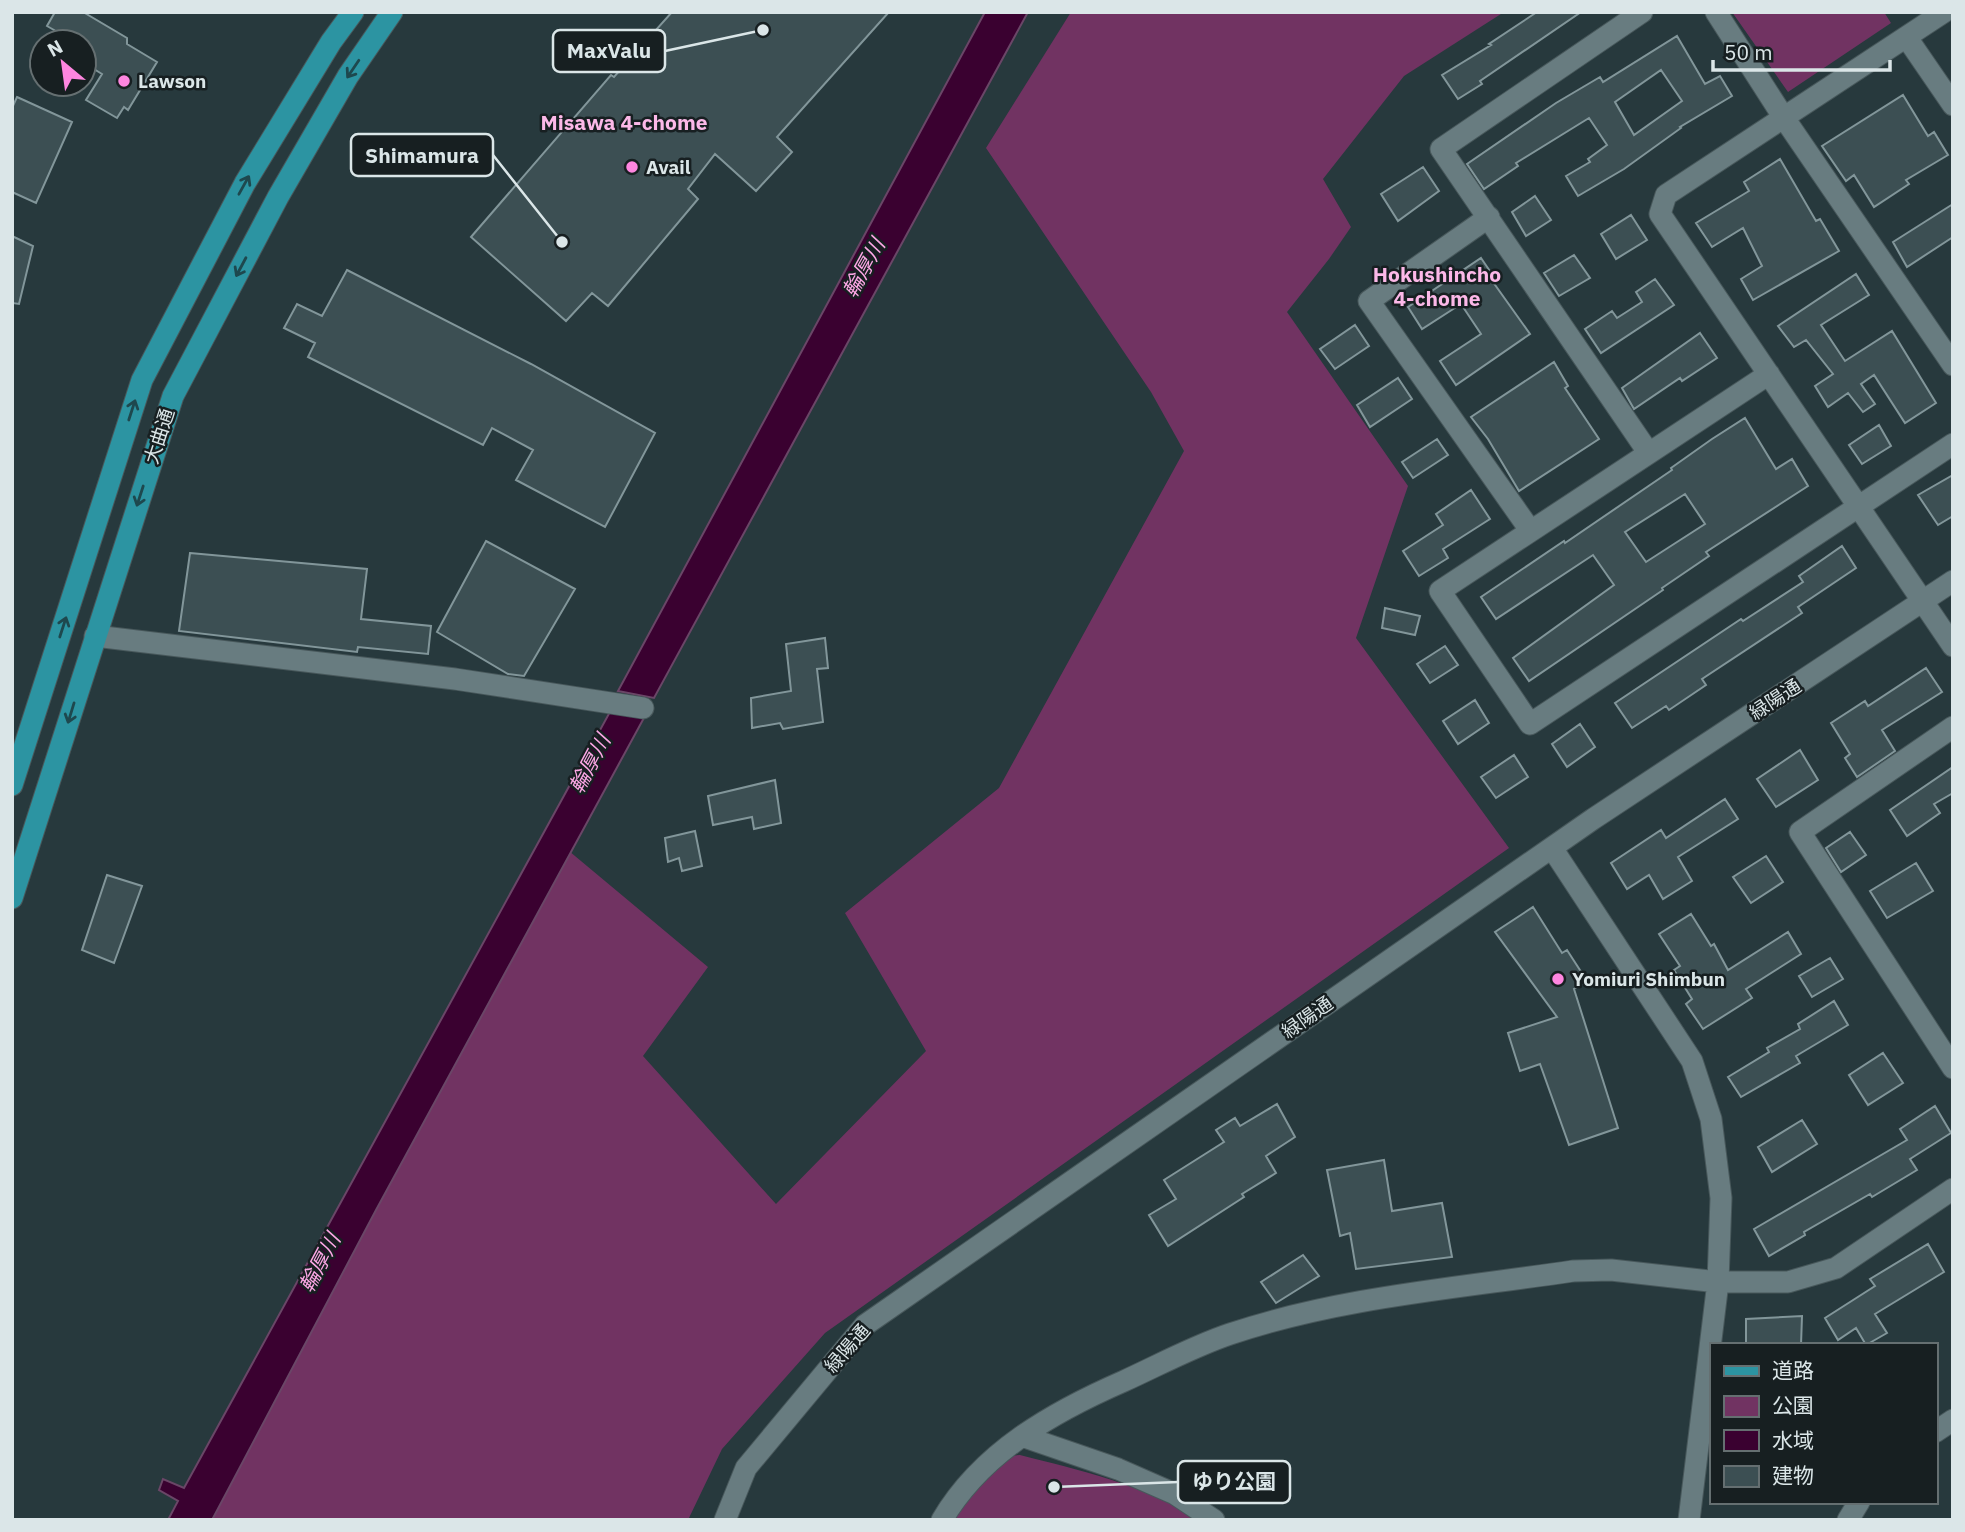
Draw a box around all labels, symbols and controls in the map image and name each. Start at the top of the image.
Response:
north arrow [28,28,98,98]
scale bar [1713,28,1890,72]
callout: MaxValu [553,30,665,72]
text: N [43,34,67,62]
text: MaxValu [567,36,651,64]
text: 50 m [1724,38,1773,66]
one-way arrow [346,59,360,78]
place label: Lawson [138,69,206,93]
marker: Lawson [116,73,132,89]
district label: Misawa 4-chome [541,108,708,136]
callout: Shimamura [351,134,493,176]
text: Shimamura [365,141,479,169]
place label: Avail [646,155,691,179]
marker: Avail [624,159,640,175]
one-way arrow [238,175,251,196]
water label: 輪厚川 [836,231,892,302]
one-way arrow [234,256,248,276]
district label: Hokushincho 4-chome [1373,260,1501,312]
one-way arrow [126,399,139,421]
street label: 大曲通 [139,405,179,467]
one-way arrow [133,485,145,507]
one-way arrow [58,616,70,638]
street label: 緑陽通 [1745,673,1805,725]
one-way arrow [63,702,76,724]
water label: 輪厚川 [562,727,617,798]
place label: Yomiuri Shimbun [1572,967,1725,991]
marker: Yomiuri Shimbun [1550,971,1566,987]
street label: 緑陽通 [1277,991,1337,1043]
water label: 輪厚川 [292,1226,347,1297]
street label: 緑陽通 [819,1319,875,1377]
legend [1710,1343,1937,1504]
text: 道路 [1772,1356,1814,1384]
text: 公園 [1772,1391,1814,1419]
text: 水域 [1772,1426,1814,1454]
callout: ゆり公園 [1178,1461,1290,1503]
text: 建物 [1772,1461,1814,1489]
text: ゆり公園 [1192,1467,1276,1495]

